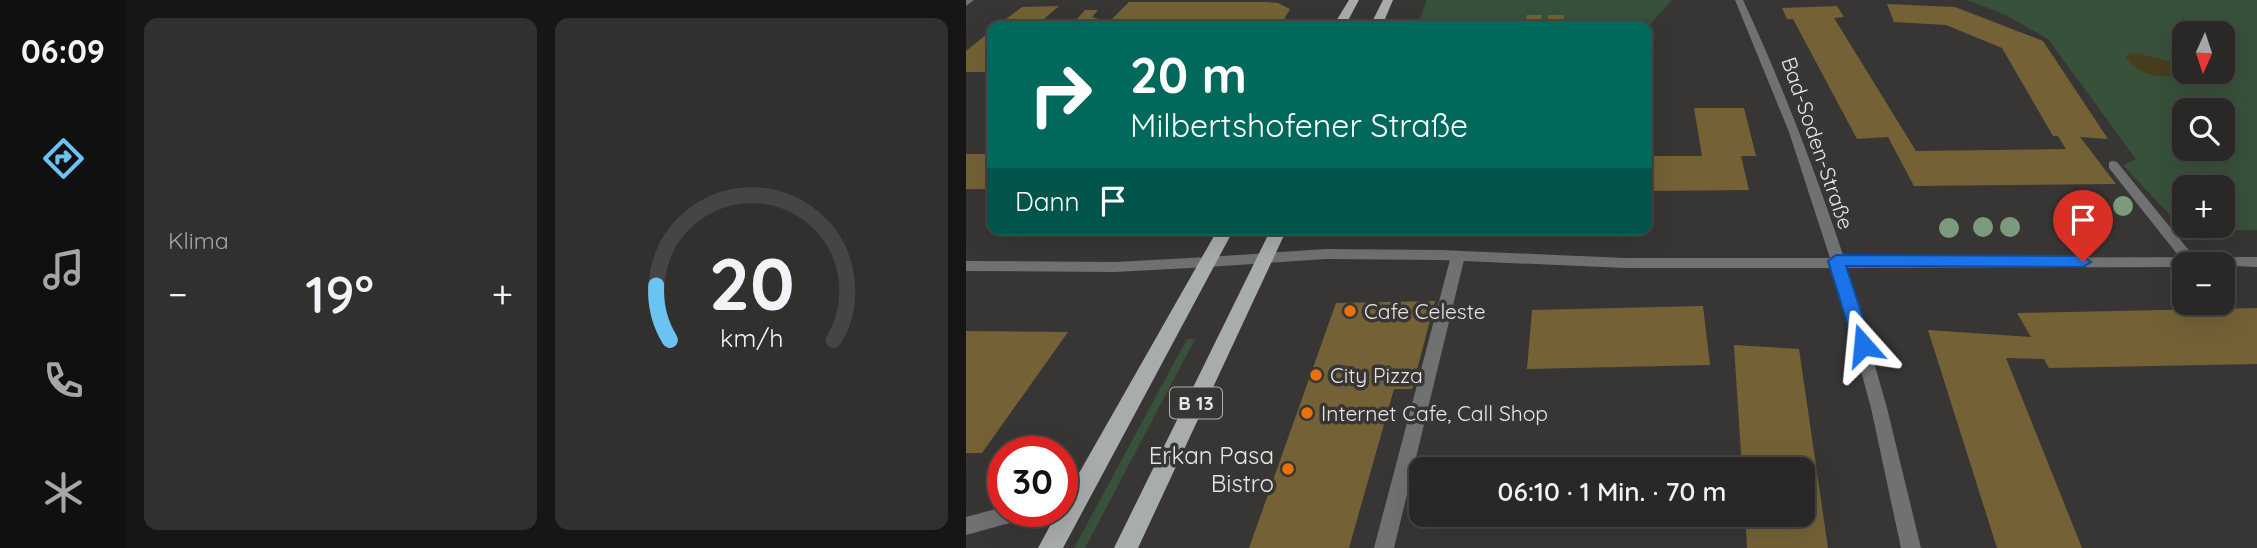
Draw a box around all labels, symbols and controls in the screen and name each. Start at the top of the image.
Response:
north arrow [2172,21,2235,84]
map controls [2172,21,2235,315]
text: 06:09 [21,31,105,71]
text: 20 m [1130,44,1247,105]
icon: right [1015,49,1106,140]
street label: Bad-Soden-Straße [1776,53,1860,233]
button: search [2172,98,2235,161]
text: Milbertshofener Straße [1130,105,1468,145]
icon: directions [39,134,88,183]
button: + [2172,175,2235,238]
icon: arrive [1094,182,1132,220]
text: Dann [1015,185,1080,218]
pin [2053,190,2113,262]
icon: arrive [2064,201,2102,239]
text: Klima [168,226,229,255]
text: 20 [708,237,795,328]
icon: music [39,245,88,294]
button: − [2172,252,2235,315]
text: 19° [305,261,374,326]
text: − [168,270,188,318]
text: + [492,270,513,318]
place label: Cafe Celeste [1364,298,1486,324]
marker: Cafe Celeste [1342,303,1358,319]
position arrow [1826,308,1900,382]
text: km/h [720,322,783,353]
icon: phone [39,356,88,405]
place label: City Pizza [1330,362,1423,388]
marker: City Pizza [1308,367,1324,383]
road number: B 13 [1170,388,1222,418]
place label: Internet Cafe, Call Shop [1321,400,1548,426]
marker: Internet Cafe, Call Shop [1299,405,1315,421]
speed limit sign: 30 [987,436,1078,527]
place label: Erkan Pasa Bistro [1149,440,1274,498]
marker: Erkan Pasa Bistro [1280,461,1296,477]
icon: climate [39,468,88,517]
text: 06:10 · 1 Min. · 70 m [1498,475,1726,508]

